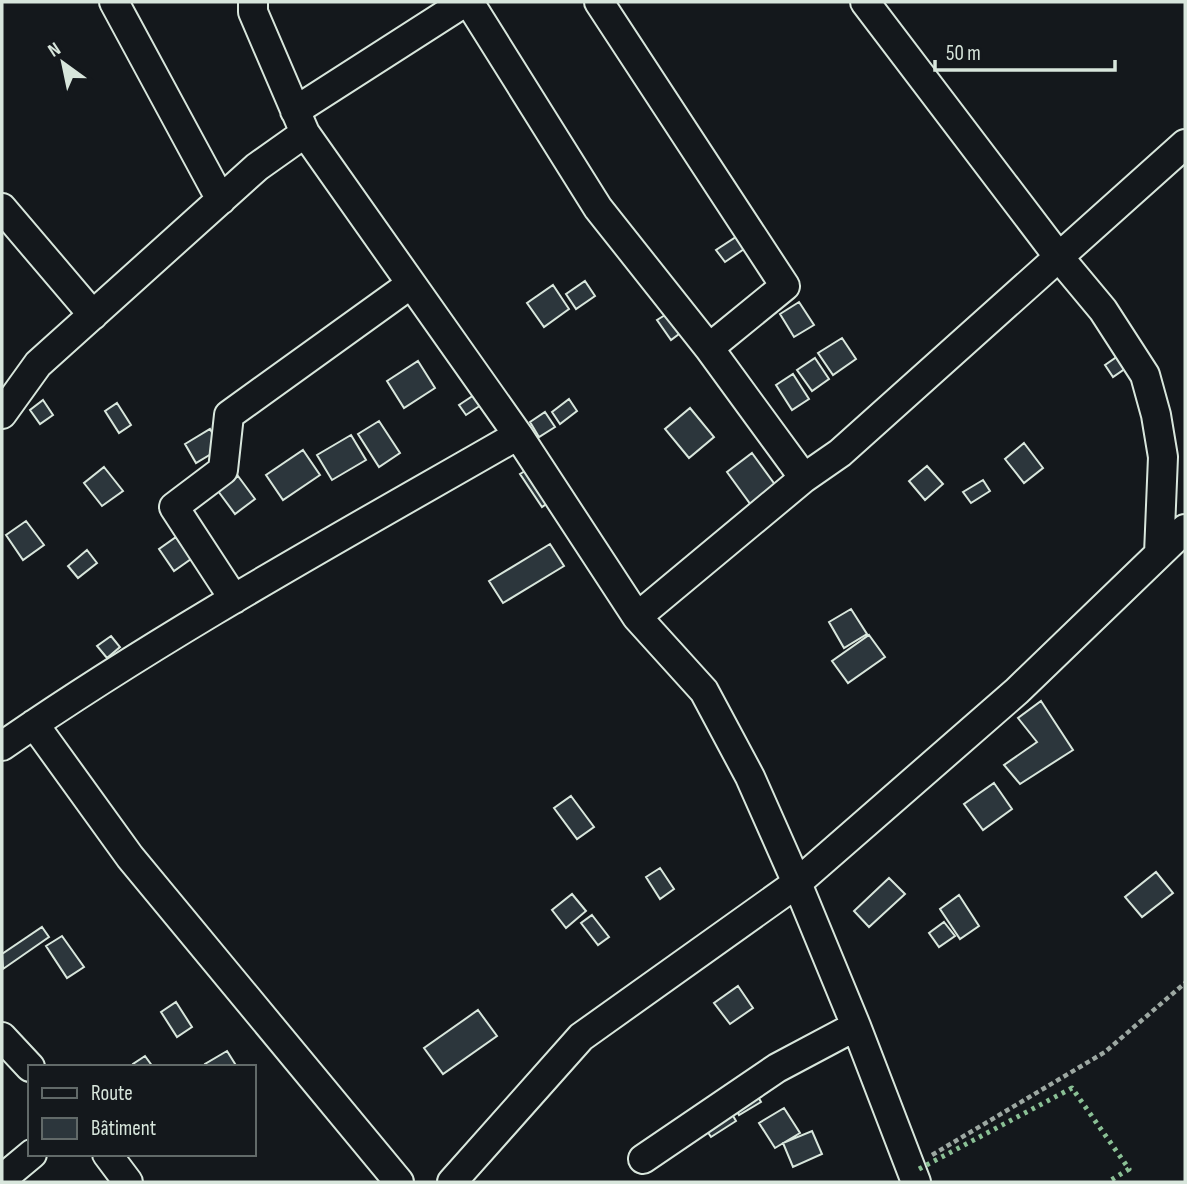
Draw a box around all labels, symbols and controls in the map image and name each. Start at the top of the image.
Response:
north arrow [28,28,98,98]
scale bar [935,28,1115,72]
text: N [44,38,65,62]
text: 50 m [946,41,981,66]
legend [28,1065,256,1156]
text: Route [91,1081,133,1106]
text: Bâtiment [91,1116,156,1141]

